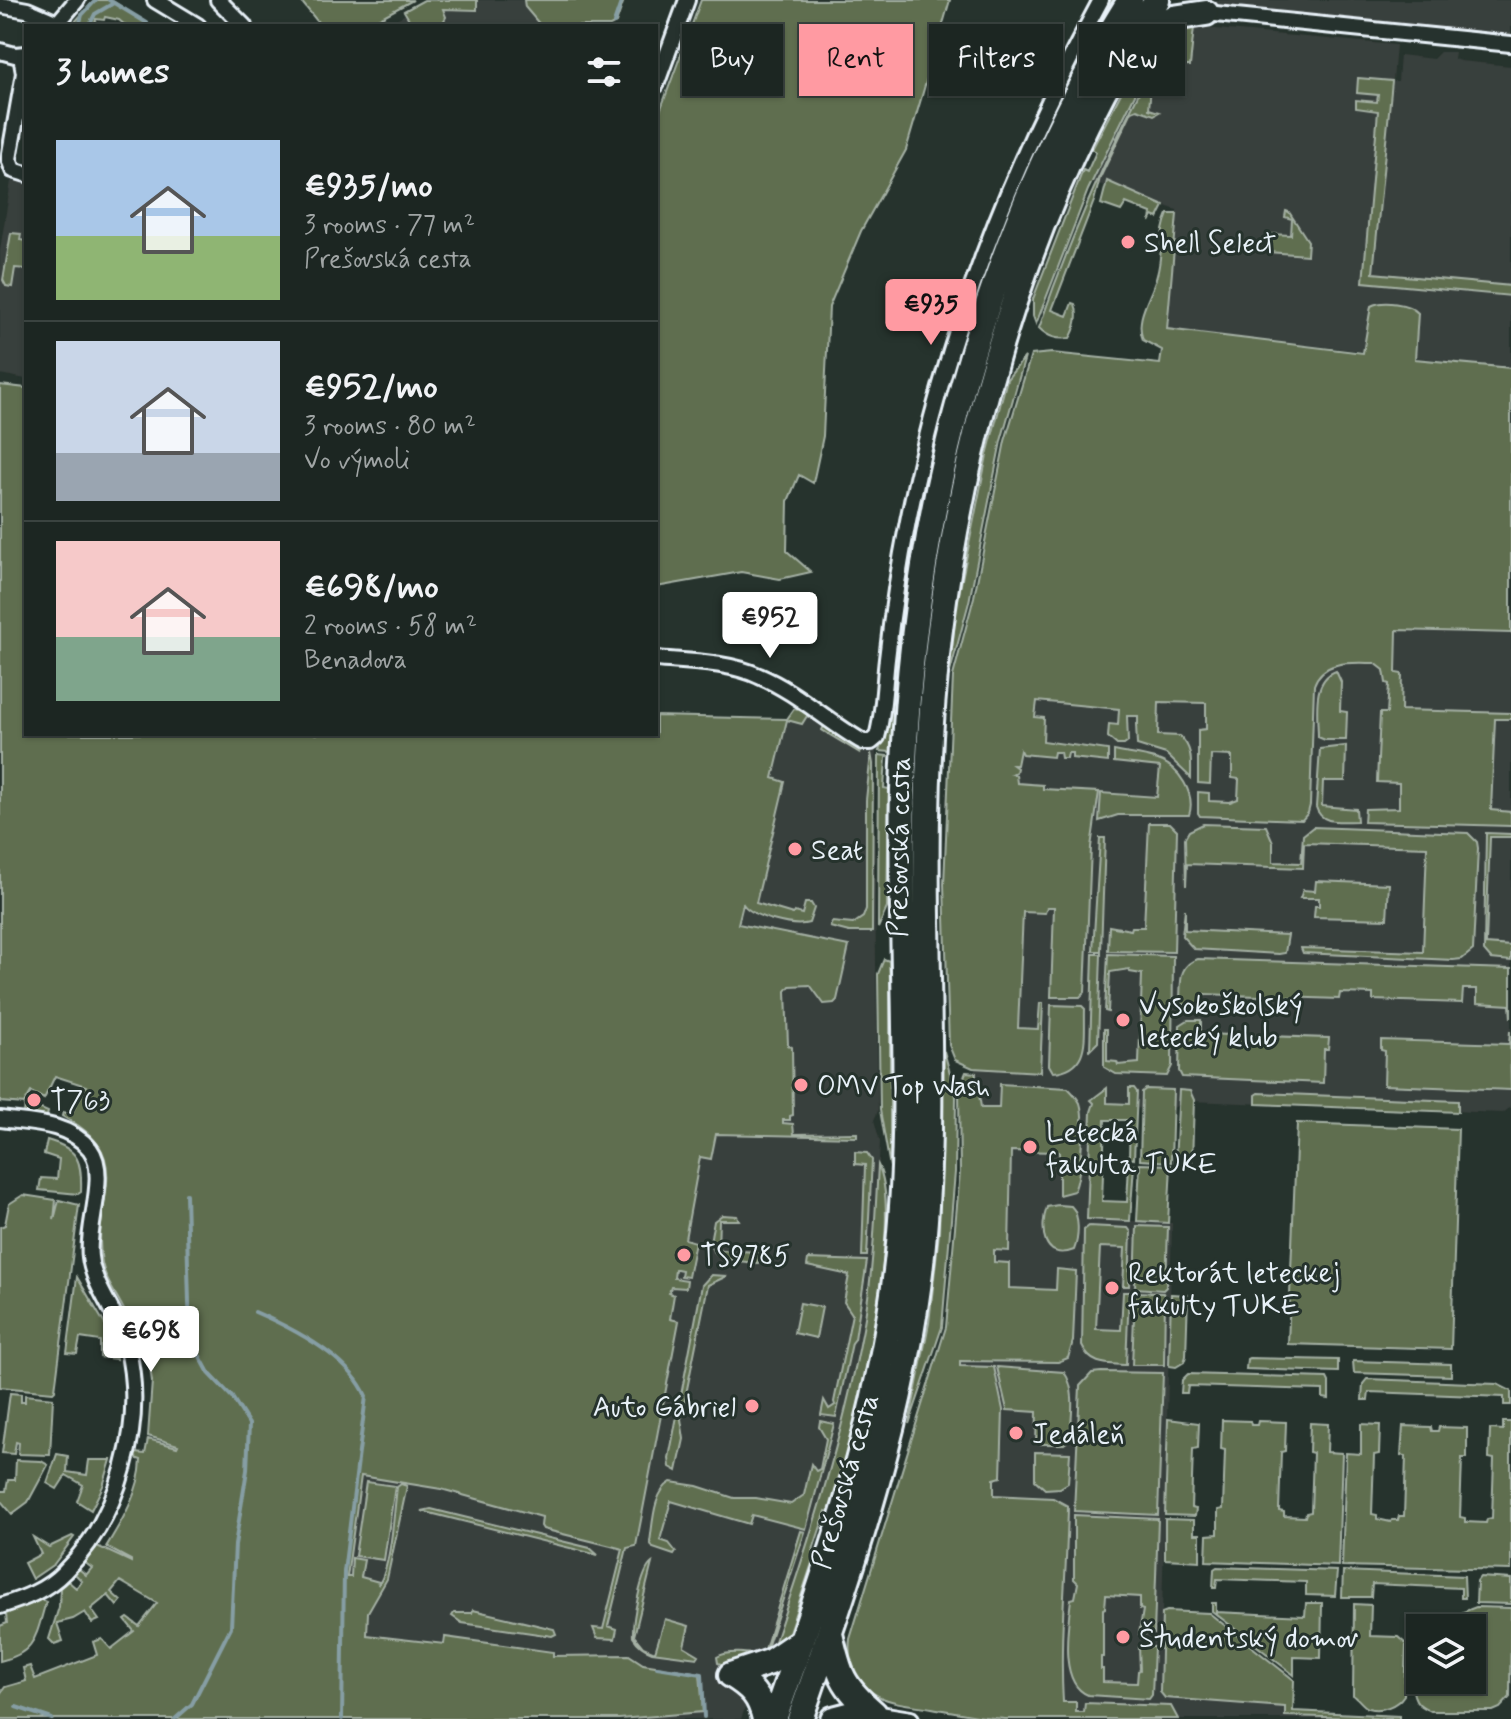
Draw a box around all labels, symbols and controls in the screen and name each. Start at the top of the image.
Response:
chip: Buy [682,24,783,96]
chip: Rent [799,24,913,96]
chip: Filters [929,24,1063,96]
chip: New [1079,24,1185,96]
text: 3 homes [56,50,169,95]
icon: filters [582,50,626,94]
text: €935/mo [304,164,433,209]
icon: home [120,172,216,268]
text: 3 rooms · 77 m² [304,209,475,243]
place label: Shell Select [1144,226,1276,263]
marker: Shell Select [1119,233,1137,251]
text: Prešovská cesta [304,243,472,277]
pin: €935 [884,279,978,347]
text: €935 [903,288,959,322]
text: €952/mo [304,365,438,410]
icon: home [120,373,216,469]
text: 3 rooms · 80 m² [304,410,476,444]
text: Vo výmoli [304,444,410,478]
text: €698/mo [304,565,439,610]
icon: home [120,573,216,669]
pin: €952 [723,592,817,660]
text: €952 [740,601,800,635]
text: 2 rooms · 58 m² [304,610,477,644]
text: Benadova [304,644,407,678]
street label: Prešovská cesta [880,756,921,938]
place label: Seat [811,833,863,870]
marker: Seat [786,840,804,858]
place label: Vysokoškolský letecký klub [1139,988,1302,1057]
marker: Vysokoškolský letecký klub [1114,1011,1132,1029]
place label: OMV Top Wash [817,1069,990,1106]
marker: OMV Top Wash [792,1076,810,1094]
place label: T763 [50,1084,110,1121]
marker: T763 [25,1091,43,1109]
place label: Letecká fakulta TUKE [1046,1115,1217,1184]
marker: Letecká fakulta TUKE [1021,1138,1039,1156]
place label: TS9785 [700,1239,790,1276]
marker: TS9785 [675,1246,693,1264]
place label: Rektorát leteckej fakulty TUKE [1128,1256,1340,1325]
marker: Rektorát leteckej fakulty TUKE [1103,1279,1121,1297]
pin: €698 [104,1306,198,1374]
text: €698 [121,1315,181,1349]
place label: Auto Gábriel [593,1390,736,1427]
street label: Prešovská cesta [804,1390,889,1574]
marker: Auto Gábriel [743,1397,761,1415]
place label: Jedáleň [1032,1417,1124,1454]
marker: Jedáleň [1007,1424,1025,1442]
map controls [1406,1614,1486,1694]
button: layers [1406,1614,1486,1694]
place label: Študentský domov [1139,1621,1359,1658]
marker: Študentský domov [1114,1628,1132,1646]

